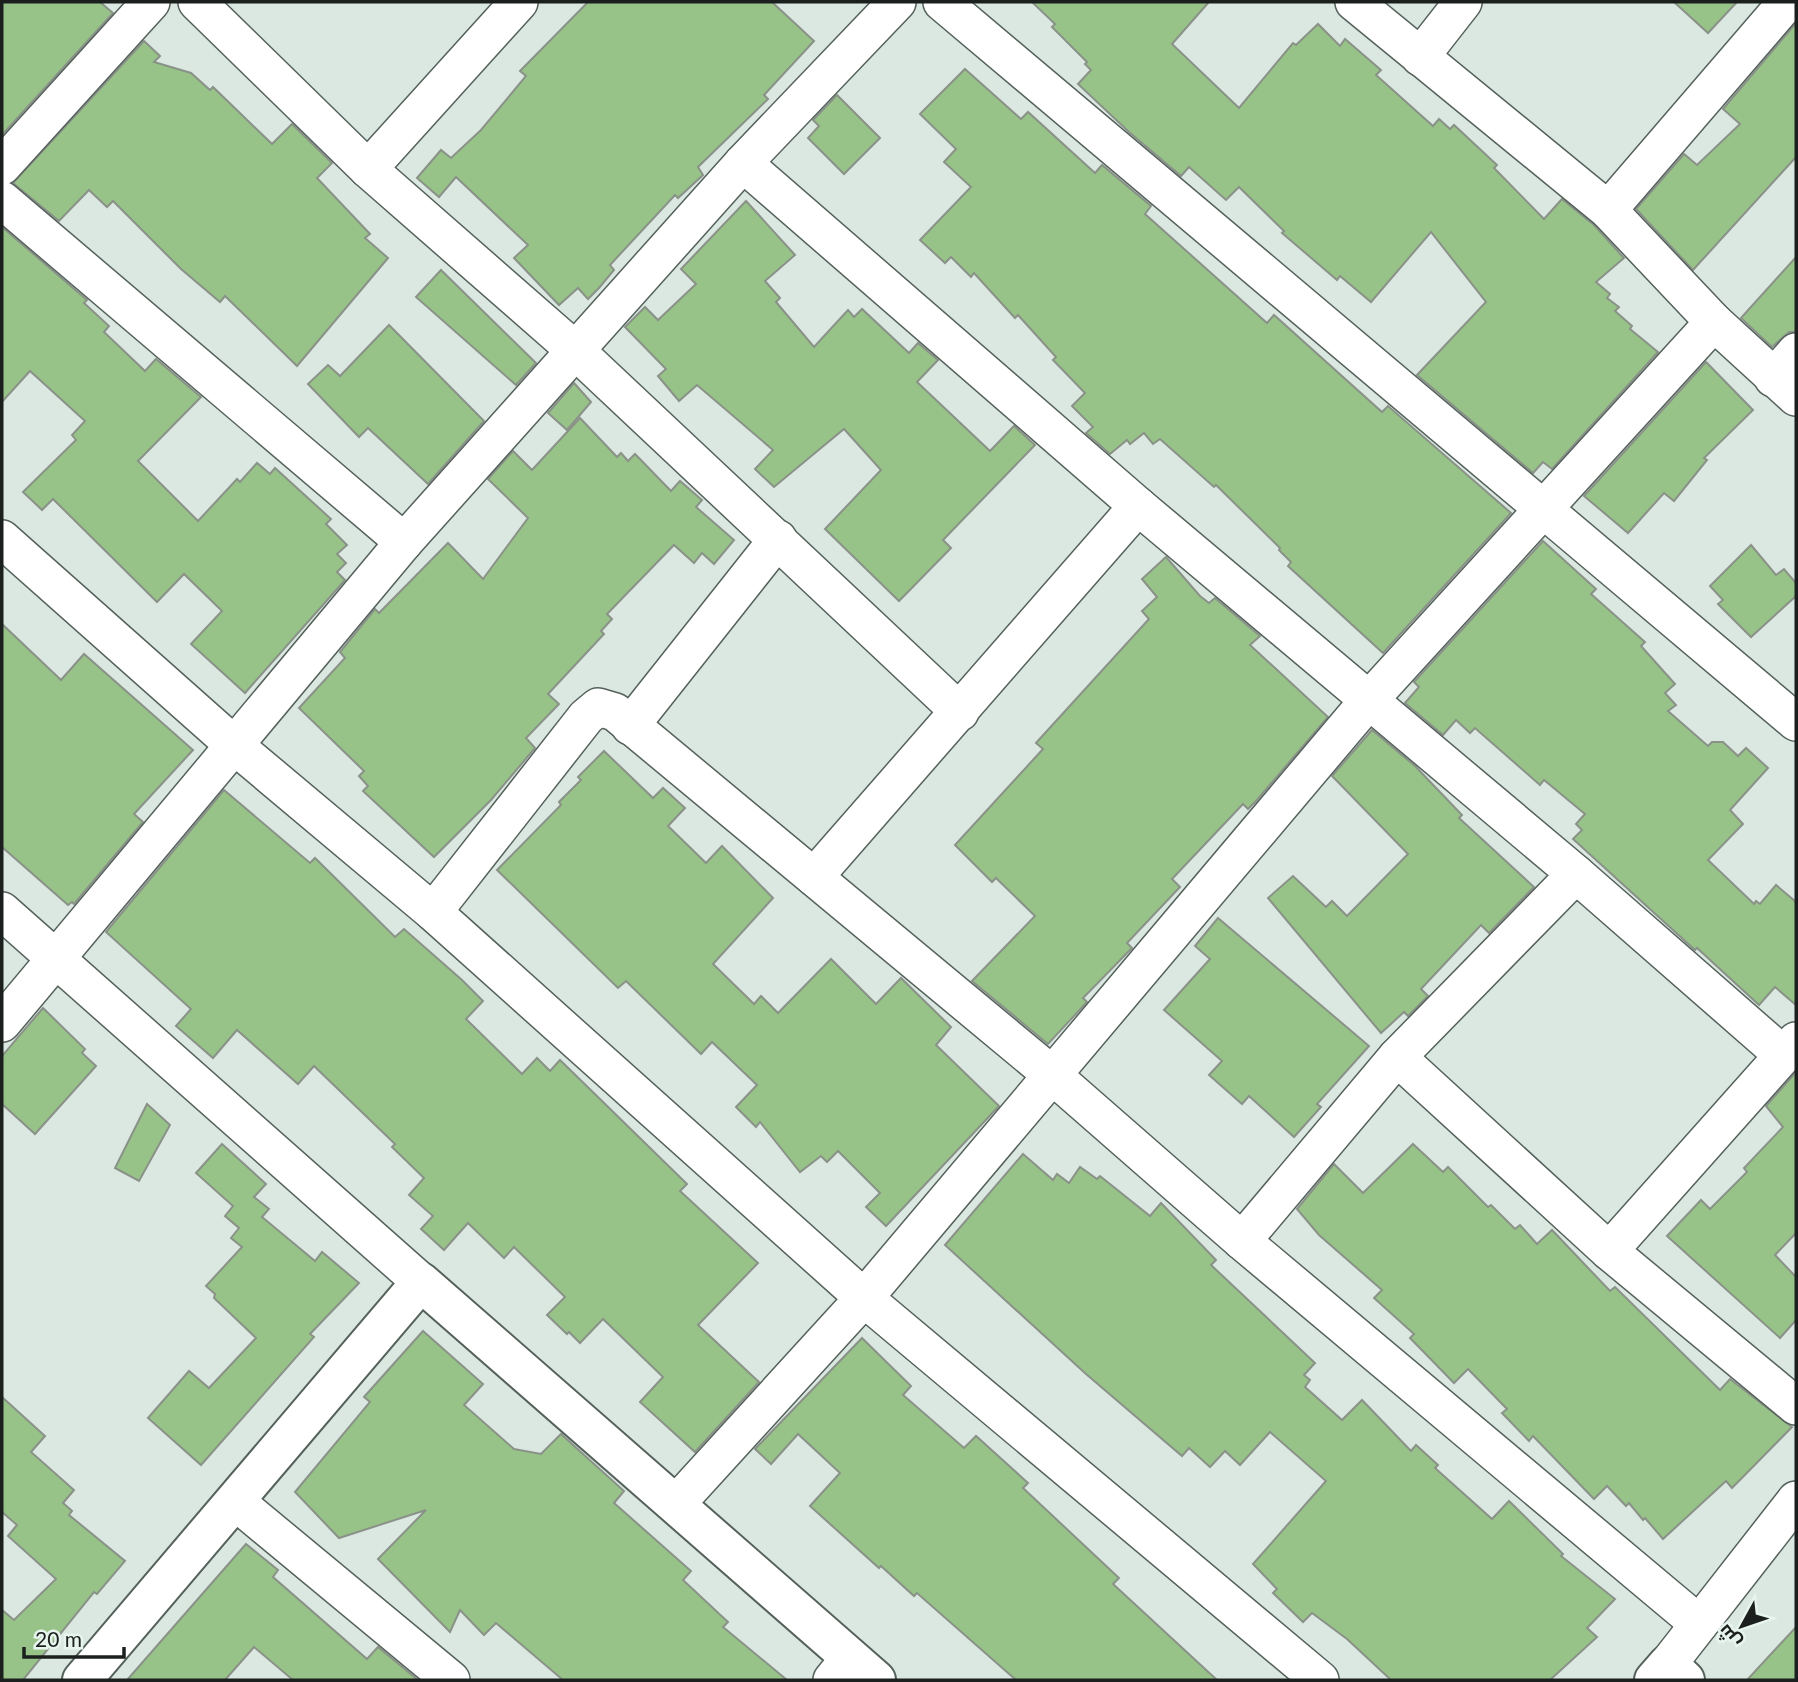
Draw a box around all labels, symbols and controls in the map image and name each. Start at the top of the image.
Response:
north arrow [1707,1591,1777,1661]
scale bar [24,1616,124,1660]
text: ش [1712,1620,1746,1654]
text: 20 m [35,1626,82,1651]

